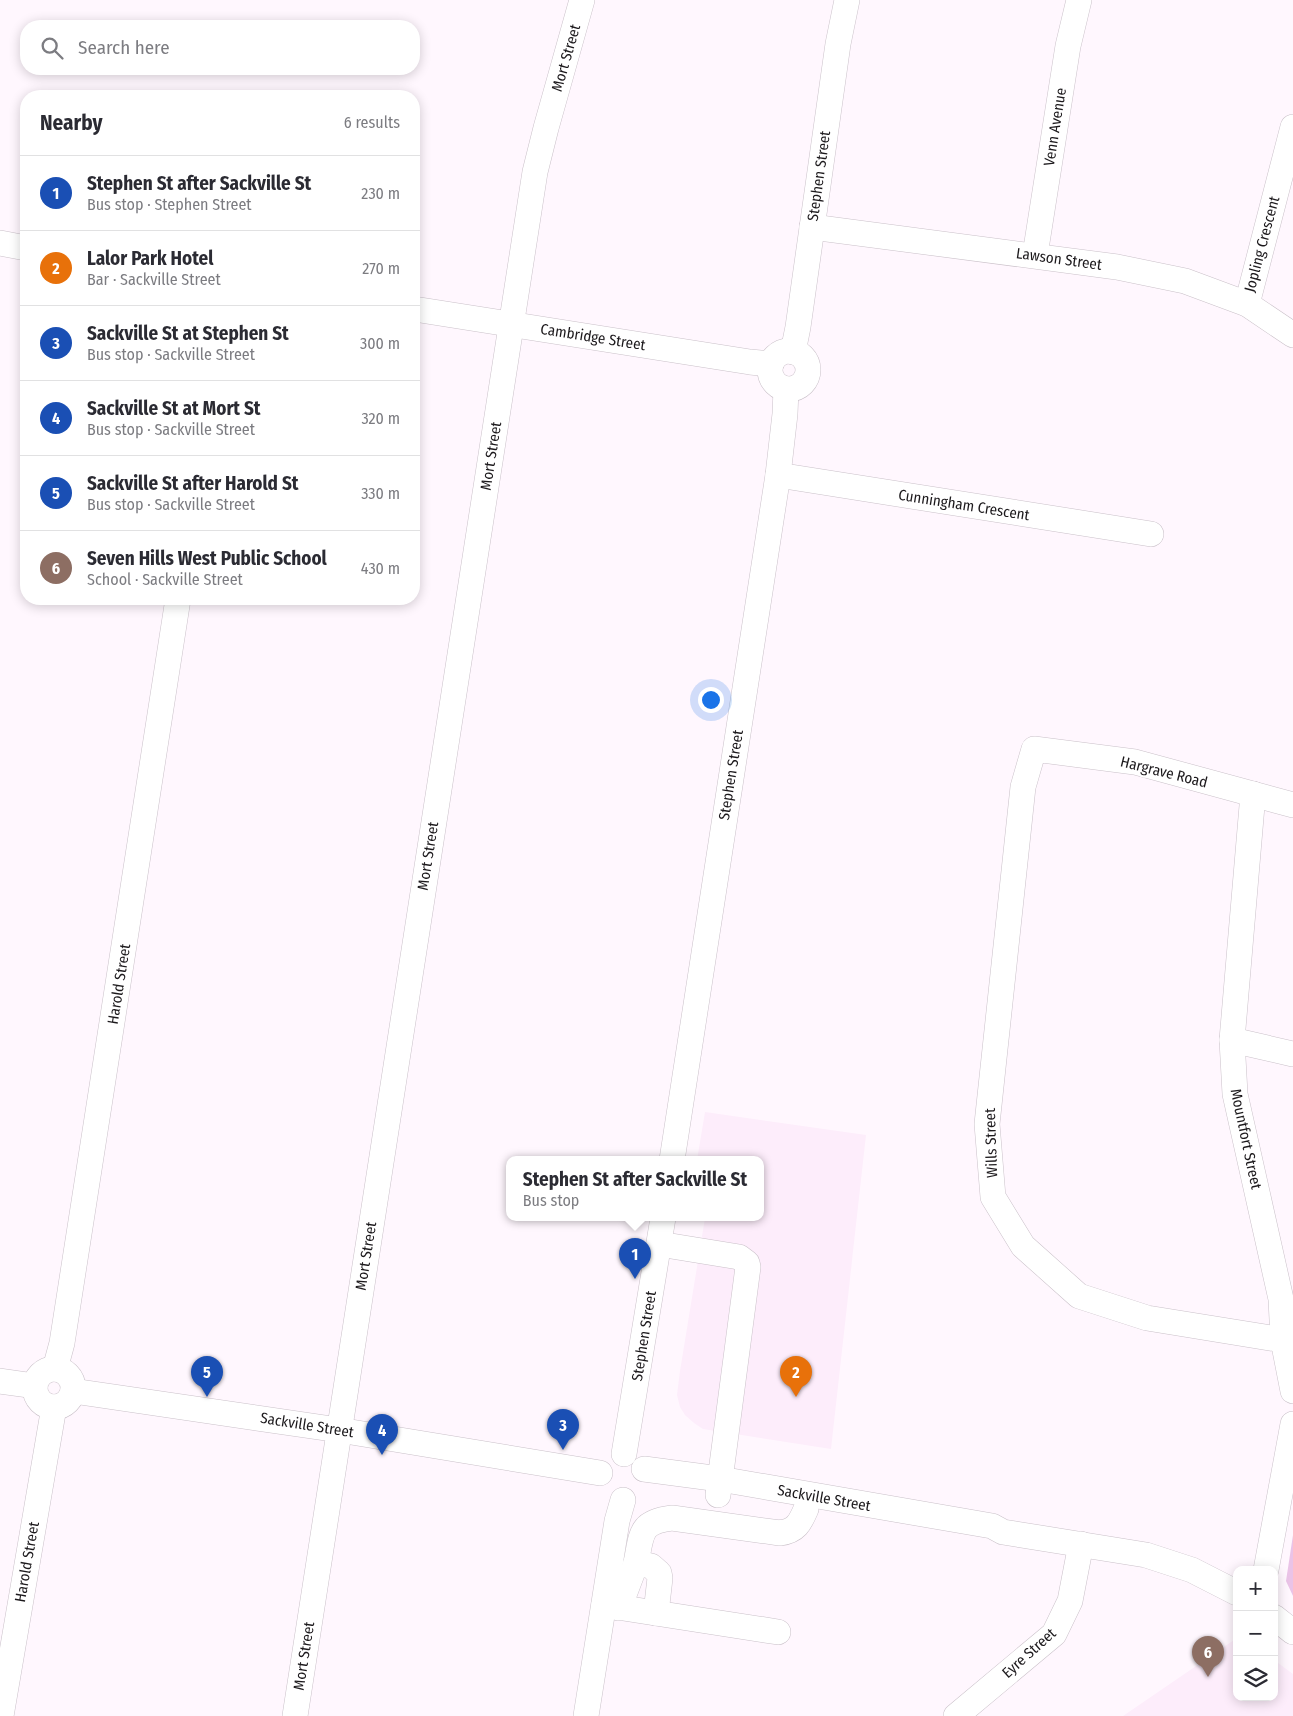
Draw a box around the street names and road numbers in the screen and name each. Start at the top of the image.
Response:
street label: Mort Street [548,22,584,94]
street label: Venn Avenue [1040,87,1070,167]
street label: Stephen Street [804,130,834,222]
street label: Jopling Crescent [1241,194,1283,294]
street label: Lawson Street [1015,244,1103,274]
street label: Cambridge Street [539,320,647,354]
street label: Mort Street [477,420,505,492]
street label: Cunningham Crescent [897,486,1031,524]
street label: Stephen Street [715,728,747,821]
street label: Hargrave Road [1119,752,1209,792]
street label: Mort Street [414,820,442,892]
street label: Harold Street [104,942,134,1026]
street label: Mountfort Street [1227,1087,1265,1191]
street label: Wills Street [981,1108,1001,1178]
street label: Mort Street [352,1220,380,1292]
street label: Stephen Street [628,1289,660,1382]
street label: Sackville Street [259,1409,355,1441]
street label: Sackville Street [776,1481,872,1515]
street label: Harold Street [11,1520,43,1604]
street label: Mort Street [290,1620,318,1692]
street label: Eyre Street [998,1624,1060,1682]

